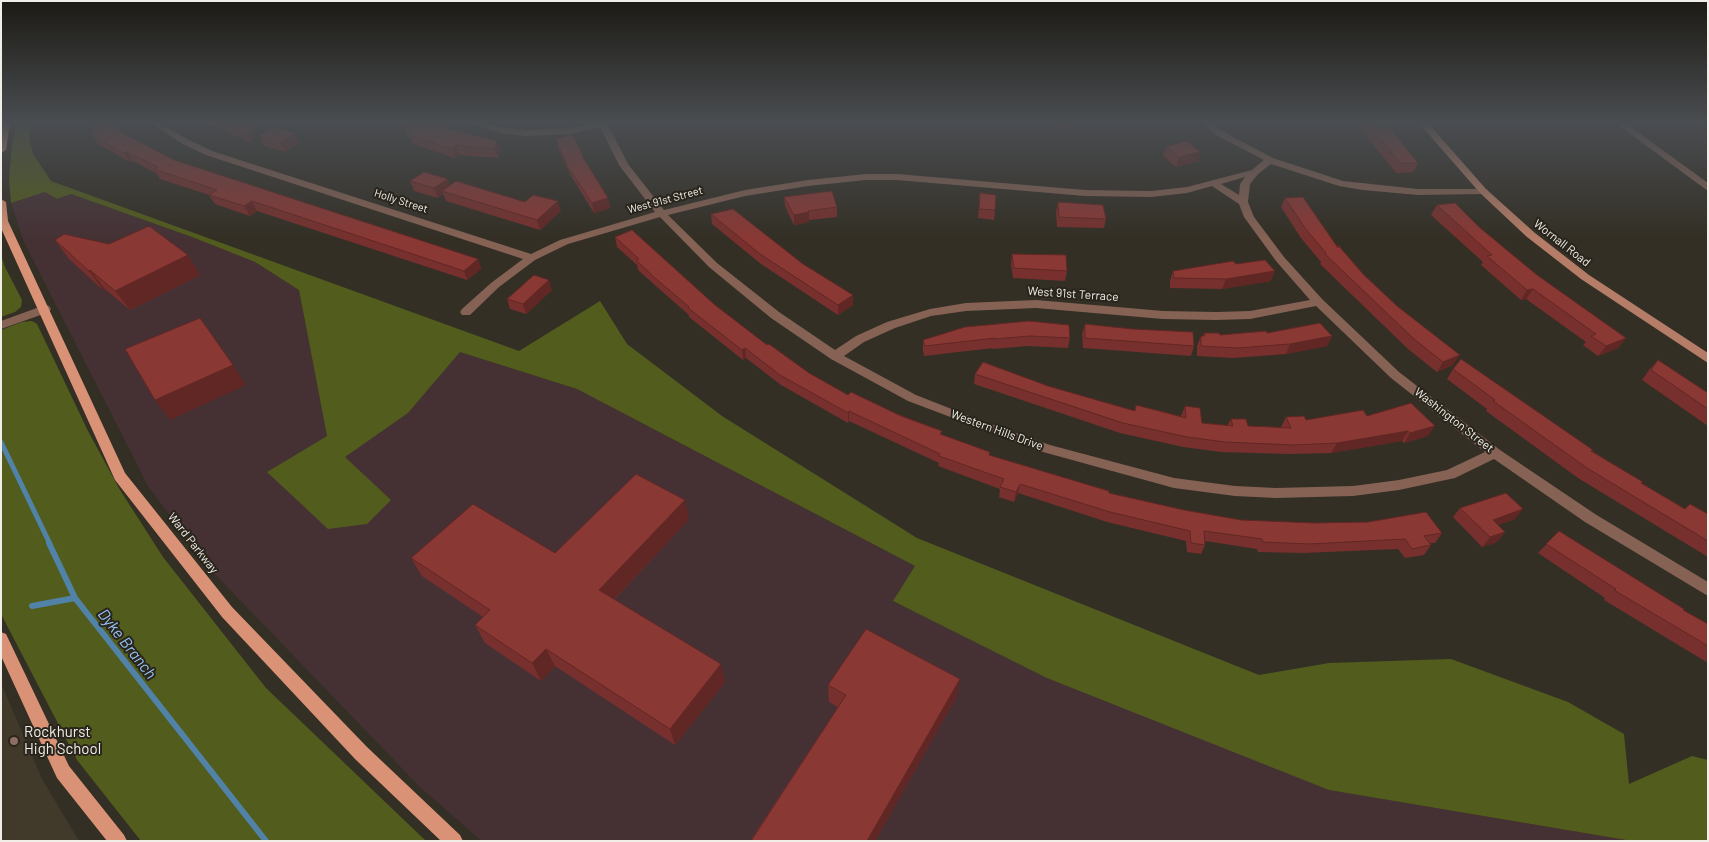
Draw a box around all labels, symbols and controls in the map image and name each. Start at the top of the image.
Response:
street label: West 91st Street [626,184,704,216]
street label: Holly Street [373,186,429,216]
street label: Wornall Road [1531,216,1593,270]
street label: West 91st Terrace [1027,284,1119,304]
street label: Washington Street [1411,385,1497,455]
street label: Western Hills Drive [949,407,1045,453]
street label: Ward Parkway [165,510,221,576]
water label: Dyke Branch [94,605,160,683]
place label: Rockhurst High School [24,723,101,758]
marker: Rockhurst High School [8,735,20,747]

